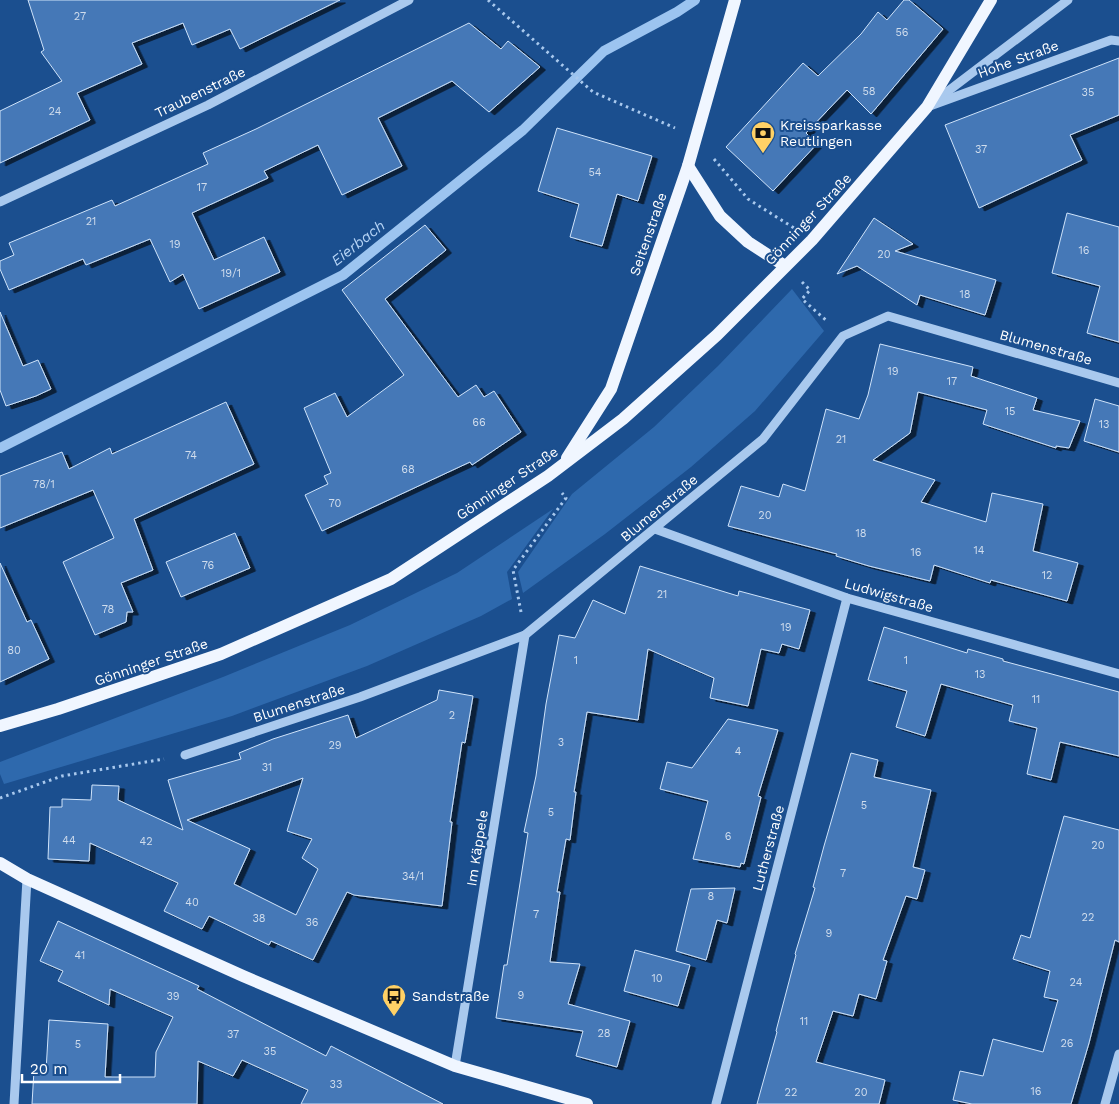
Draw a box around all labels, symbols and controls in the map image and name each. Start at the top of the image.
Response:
house number: 27 [74,10,86,23]
house number: 56 [895,26,909,39]
street label: Hohe Straße [975,37,1061,81]
street label: Traubenstraße [152,63,248,121]
house number: 58 [862,85,876,98]
house number: 35 [1082,86,1094,99]
house number: 24 [49,105,62,118]
place label: Kreissparkasse Reutlingen [780,117,882,149]
bank icon: Kreissparkasse Reutlingen [750,120,776,154]
house number: 37 [975,143,987,156]
house number: 54 [588,166,602,179]
street label: Gönninger Straße [762,170,854,268]
house number: 17 [197,181,207,194]
street label: Seitenstraße [626,190,670,278]
house number: 21 [86,215,96,228]
water label: Eierbach [328,216,388,270]
house number: 19 [169,238,181,251]
house number: 16 [1079,244,1090,257]
house number: 20 [877,248,891,261]
house number: 19/1 [221,267,241,280]
house number: 18 [959,288,971,301]
street label: Blumenstraße [998,326,1094,368]
house number: 19 [887,365,899,378]
house number: 17 [947,375,957,388]
house number: 15 [1005,405,1015,418]
house number: 66 [472,416,486,429]
house number: 13 [1099,418,1109,431]
house number: 21 [836,433,846,446]
street label: Gönninger Straße [453,443,561,523]
house number: 74 [185,449,197,462]
house number: 68 [401,463,415,476]
street label: Blumenstraße [617,471,701,545]
house number: 78/1 [33,478,55,491]
house number: 70 [329,497,342,510]
house number: 20 [758,509,772,522]
house number: 18 [855,527,867,540]
house number: 14 [973,544,985,557]
house number: 16 [911,546,922,559]
house number: 76 [202,559,215,572]
house number: 12 [1042,569,1052,582]
street label: Ludwigstraße [843,575,935,615]
house number: 21 [657,588,667,601]
house number: 78 [102,603,115,616]
house number: 19 [780,621,792,634]
street label: Gönninger Straße [92,635,210,689]
house number: 80 [7,644,21,657]
house number: 1 [574,654,578,667]
house number: 1 [904,654,908,667]
house number: 13 [975,668,985,681]
street label: Blumenstraße [251,681,347,725]
house number: 11 [1032,693,1040,706]
house number: 2 [449,709,455,722]
house number: 3 [558,736,564,749]
house number: 29 [328,739,342,752]
house number: 4 [735,745,742,758]
house number: 31 [262,761,272,774]
house number: 5 [861,799,867,812]
street label: Lutherstraße [749,803,787,893]
house number: 5 [548,806,554,819]
street label: Im Käppele [463,809,491,887]
house number: 6 [725,830,732,843]
house number: 44 [62,834,76,847]
house number: 42 [139,835,153,848]
house number: 20 [1091,839,1105,852]
house number: 7 [840,867,846,880]
house number: 34/1 [402,870,424,883]
house number: 8 [708,890,715,903]
house number: 40 [185,896,199,909]
house number: 7 [533,908,539,921]
house number: 22 [1082,911,1094,924]
house number: 38 [252,912,266,925]
house number: 36 [305,916,319,929]
house number: 9 [826,927,833,940]
house number: 41 [75,949,85,962]
house number: 10 [651,972,663,985]
house number: 24 [1070,976,1083,989]
bus stop icon: Sandstraße [381,983,407,1017]
place label: Sandstraße [412,988,490,1004]
house number: 9 [518,989,525,1002]
house number: 39 [166,990,180,1003]
house number: 11 [800,1015,808,1028]
house number: 28 [597,1027,611,1040]
house number: 37 [227,1028,239,1041]
house number: 26 [1060,1037,1074,1050]
house number: 5 [75,1038,81,1051]
house number: 35 [264,1045,276,1058]
scale bar [22,1052,120,1084]
text: 20 m [30,1060,68,1078]
house number: 33 [330,1078,342,1091]
house number: 16 [1031,1085,1042,1098]
house number: 22 [785,1086,797,1099]
house number: 20 [854,1086,868,1099]

